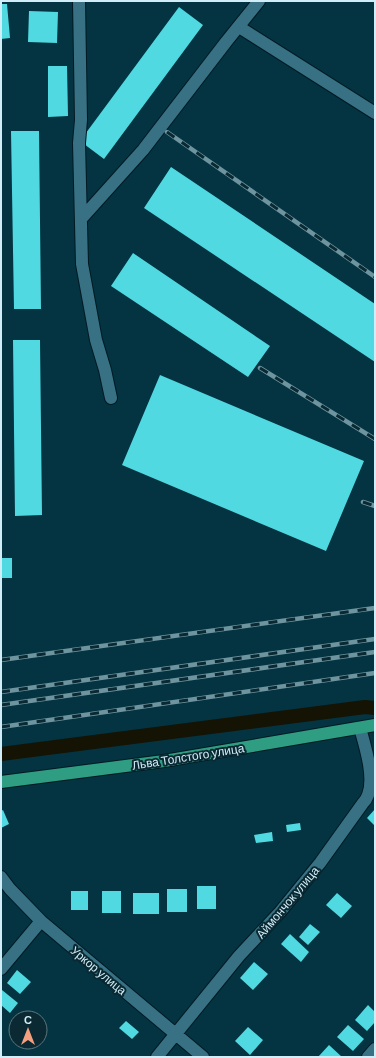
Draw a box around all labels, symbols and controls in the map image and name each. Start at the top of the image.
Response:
street label: Льва Толстого улица [131,740,246,773]
street label: Аймончок улица [253,863,322,942]
street label: Уркор улица [68,943,130,998]
north arrow [8,1010,48,1050]
text: С [24,1013,32,1026]

